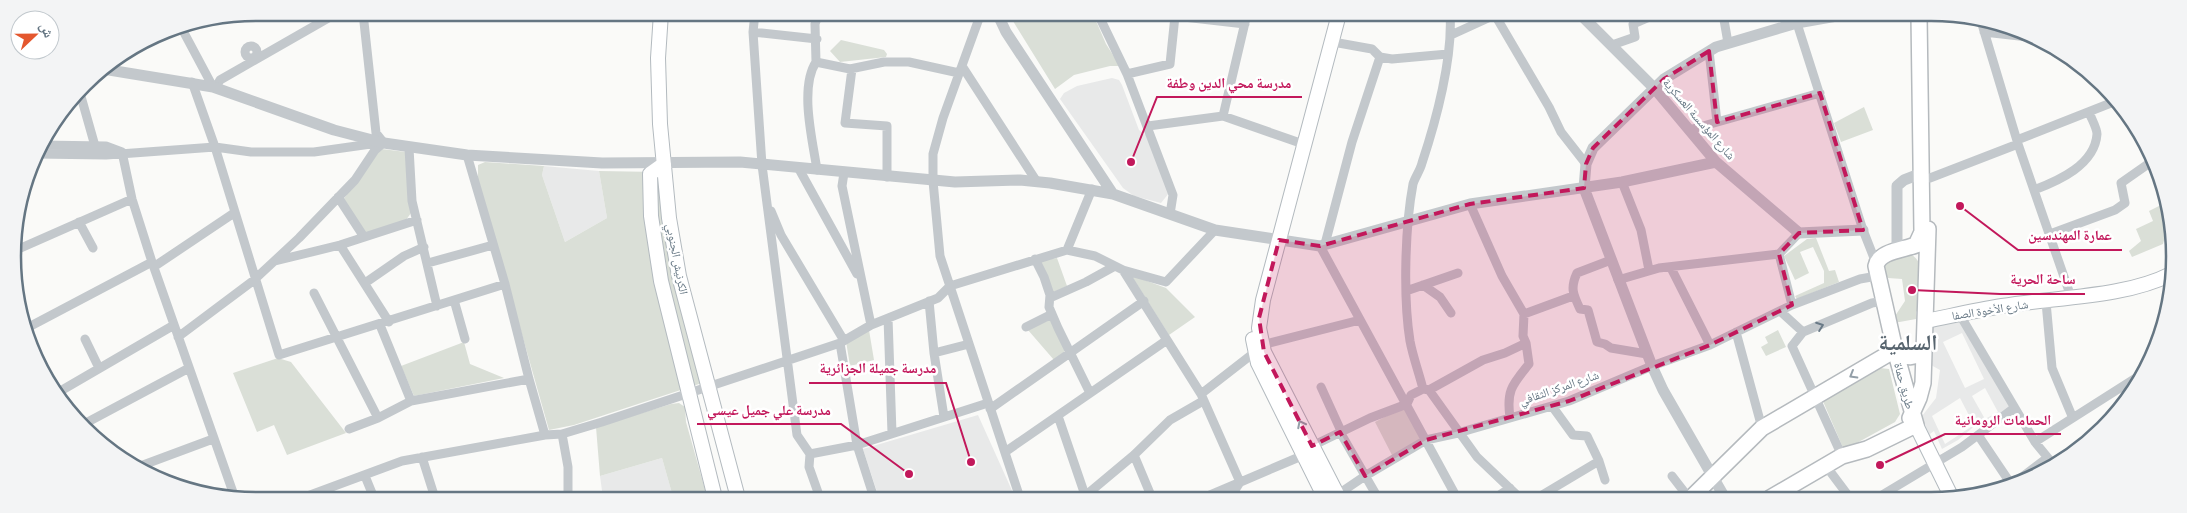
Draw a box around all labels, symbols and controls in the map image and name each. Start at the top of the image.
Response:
north arrow [10,10,60,60]
text: ش [36,19,59,41]
callout: مدرسة محي الدين وطفة [1157,68,1302,97]
text: مدرسة محي الدين وطفة [1167,73,1291,94]
street label: شارع المؤسسة العسكرية [1659,74,1740,163]
callout: عمارة المهندسين [2018,221,2122,250]
street label: الكرنيش الجنوبي [660,222,693,296]
text: عمارة المهندسين [2028,225,2112,244]
callout: ساحة الحرية [2000,265,2085,294]
text: ساحة الحرية [2010,269,2076,288]
street label: شارع الأخوة الصفا [1950,295,2029,324]
one-way arrow [1815,322,1824,332]
district label: السلمية [1878,327,1938,357]
callout: مدرسة جميلة الجزائرية [809,354,946,383]
text: مدرسة جميلة الجزائرية [820,358,936,377]
street label: طريق حماة [1890,361,1919,411]
street label: شارع المركز الثقافي [1517,366,1602,411]
one-way arrow [1849,369,1858,379]
callout: مدرسة علي جميل عيسي [697,395,841,424]
text: مدرسة علي جميل عيسي [707,400,831,421]
callout: الحمامات الرومانية [1945,405,2061,434]
text: الحمامات الرومانية [1955,410,2051,429]
one-way arrow [1297,420,1307,429]

